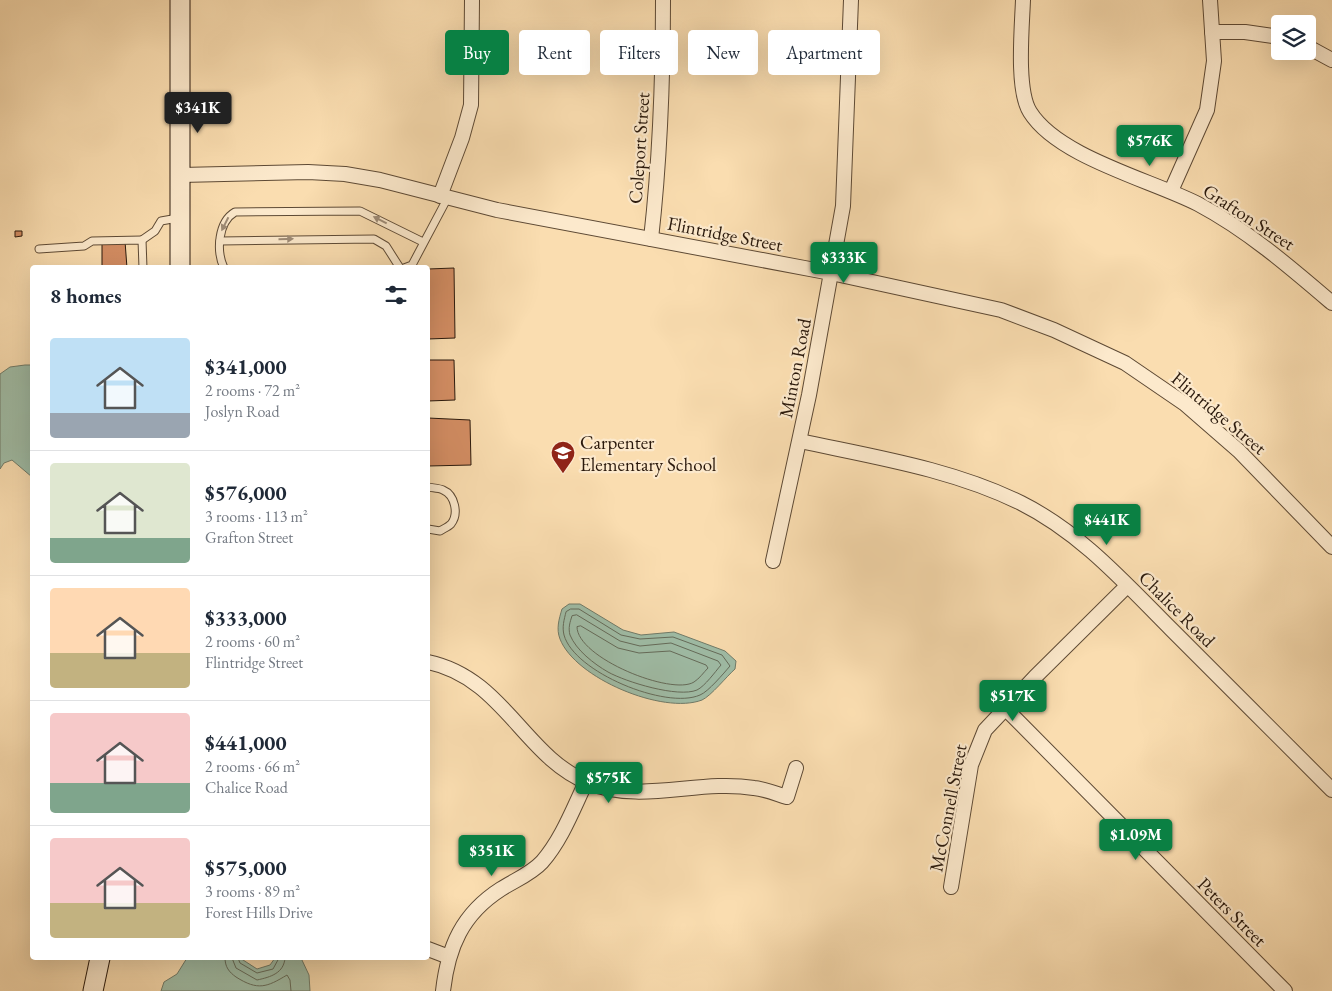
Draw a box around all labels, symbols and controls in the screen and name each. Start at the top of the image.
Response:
map controls [1271,15,1316,60]
button: layers [1271,15,1316,60]
chip: Buy [445,30,509,75]
chip: Rent [519,30,590,75]
chip: Filters [600,30,678,75]
chip: New [688,30,758,75]
chip: Apartment [768,30,880,75]
street label: Coleport Street [623,91,655,205]
pin: $341K [163,92,233,134]
text: $341K [176,97,220,118]
pin: $576K [1115,124,1185,167]
text: $576K [1128,130,1172,151]
street label: Grafton Street [1198,178,1300,256]
street label: Flintridge Street [665,211,785,257]
one-way arrow [372,216,387,224]
one-way arrow [221,217,229,231]
one-way arrow [279,235,295,243]
pin: $333K [809,242,879,284]
text: $333K [822,247,866,268]
icon: filters [382,281,410,309]
text: 8 homes [50,282,122,309]
street label: Minton Road [773,316,817,420]
text: $341,000 [205,353,287,380]
icon: home [90,358,150,418]
street label: Flintridge Street [1166,366,1272,460]
text: 2 rooms · 72 m² [205,380,300,401]
text: Joslyn Road [205,401,280,422]
place label: Carpenter Elementary School [580,430,717,477]
school or university icon: Carpenter Elementary School [550,440,576,474]
text: $576,000 [205,479,287,506]
icon: home [90,483,150,543]
pin: $441K [1072,504,1142,546]
text: 3 rooms · 113 m² [205,506,308,527]
text: $441K [1085,509,1129,530]
text: Grafton Street [205,527,293,548]
street label: Chalice Road [1133,565,1221,653]
text: $333,000 [205,604,287,631]
icon: home [90,608,150,668]
text: 2 rooms · 60 m² [205,631,300,652]
text: Flintridge Street [205,652,303,673]
pin: $517K [978,680,1048,722]
text: $517K [991,685,1035,706]
text: $441,000 [205,729,287,756]
icon: home [90,733,150,793]
street label: McConnell Street [923,742,973,874]
text: 2 rooms · 66 m² [205,756,300,777]
pin: $575K [574,762,644,804]
text: $575K [587,767,631,788]
text: Chalice Road [205,777,288,798]
pin: $1.09M [1095,818,1177,861]
text: $1.09M [1110,824,1162,845]
pin: $351K [457,834,527,877]
text: $351K [470,840,514,861]
text: $575,000 [205,854,287,881]
icon: home [90,858,150,918]
street label: Peters Street [1192,872,1272,952]
text: 3 rooms · 89 m² [205,881,300,902]
text: Forest Hills Drive [205,902,313,923]

